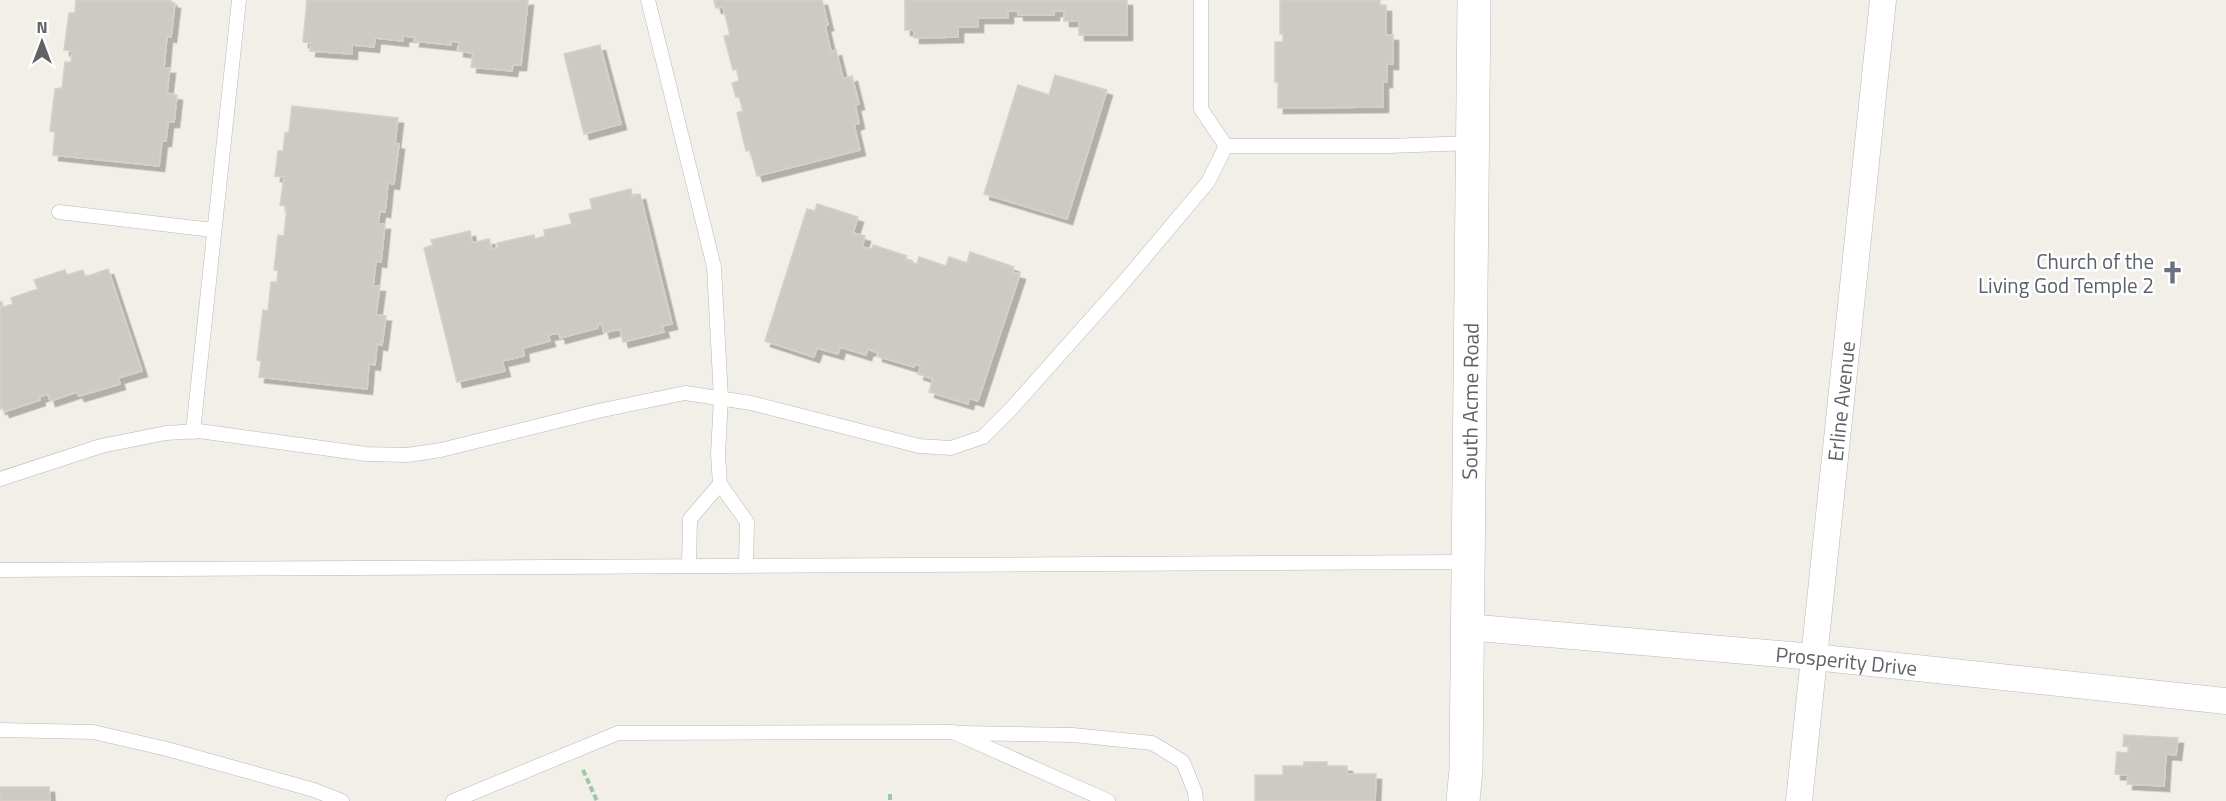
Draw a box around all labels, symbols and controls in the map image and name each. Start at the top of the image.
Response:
north arrow [12,12,72,72]
text: N [36,15,48,39]
place label: Church of the Living God Temple 2 [1978,245,2154,301]
church icon: Church of the Living God Temple 2 [2159,260,2185,286]
street label: South Acme Road [1453,323,1487,480]
street label: Erline Avenue [1819,340,1863,463]
street label: Prosperity Drive [1774,638,1919,684]

